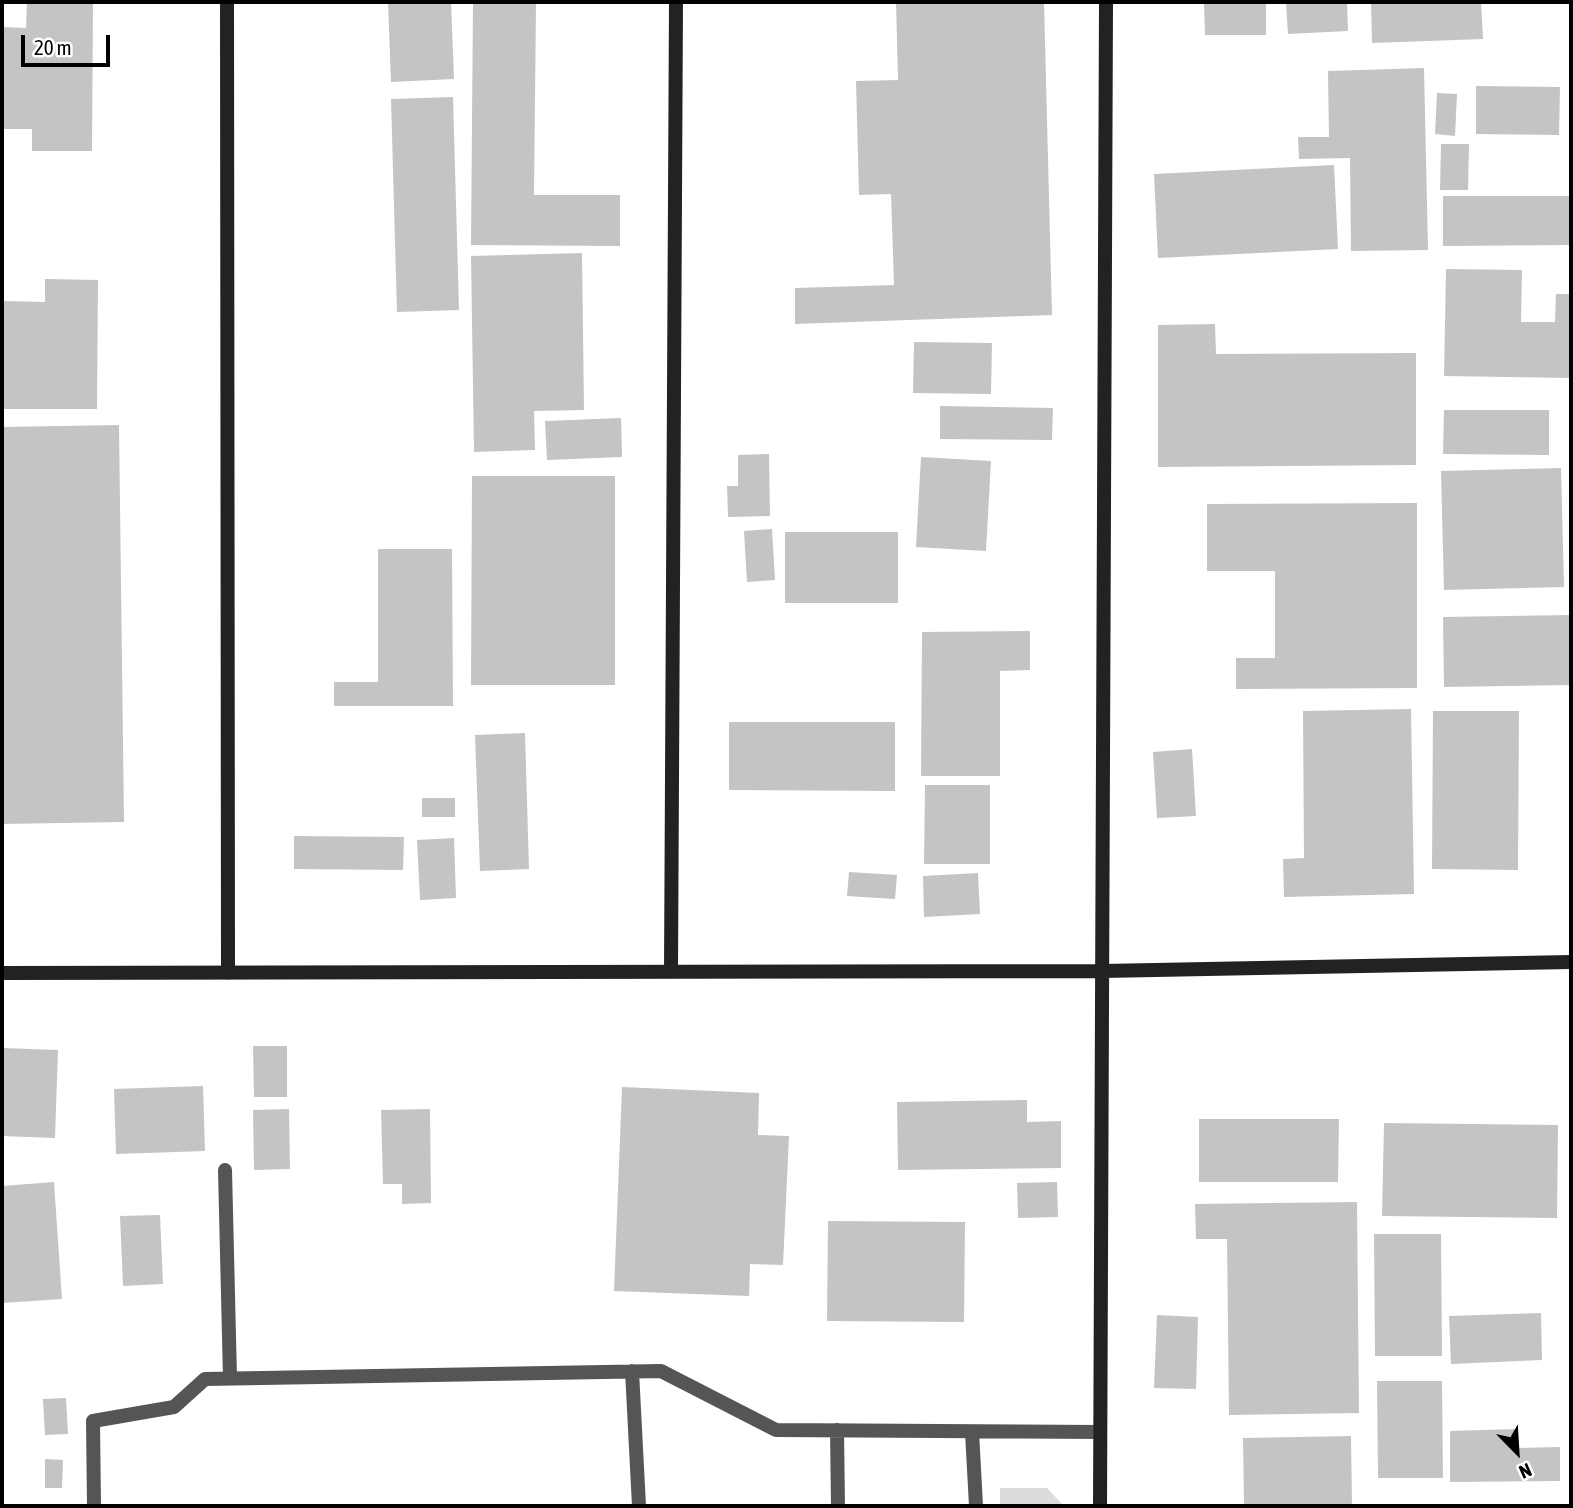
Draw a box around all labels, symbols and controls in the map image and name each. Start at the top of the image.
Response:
scale bar [24,21,114,65]
text: 20 m [34,35,72,59]
north arrow [1482,1417,1552,1487]
text: N [1516,1459,1535,1484]

